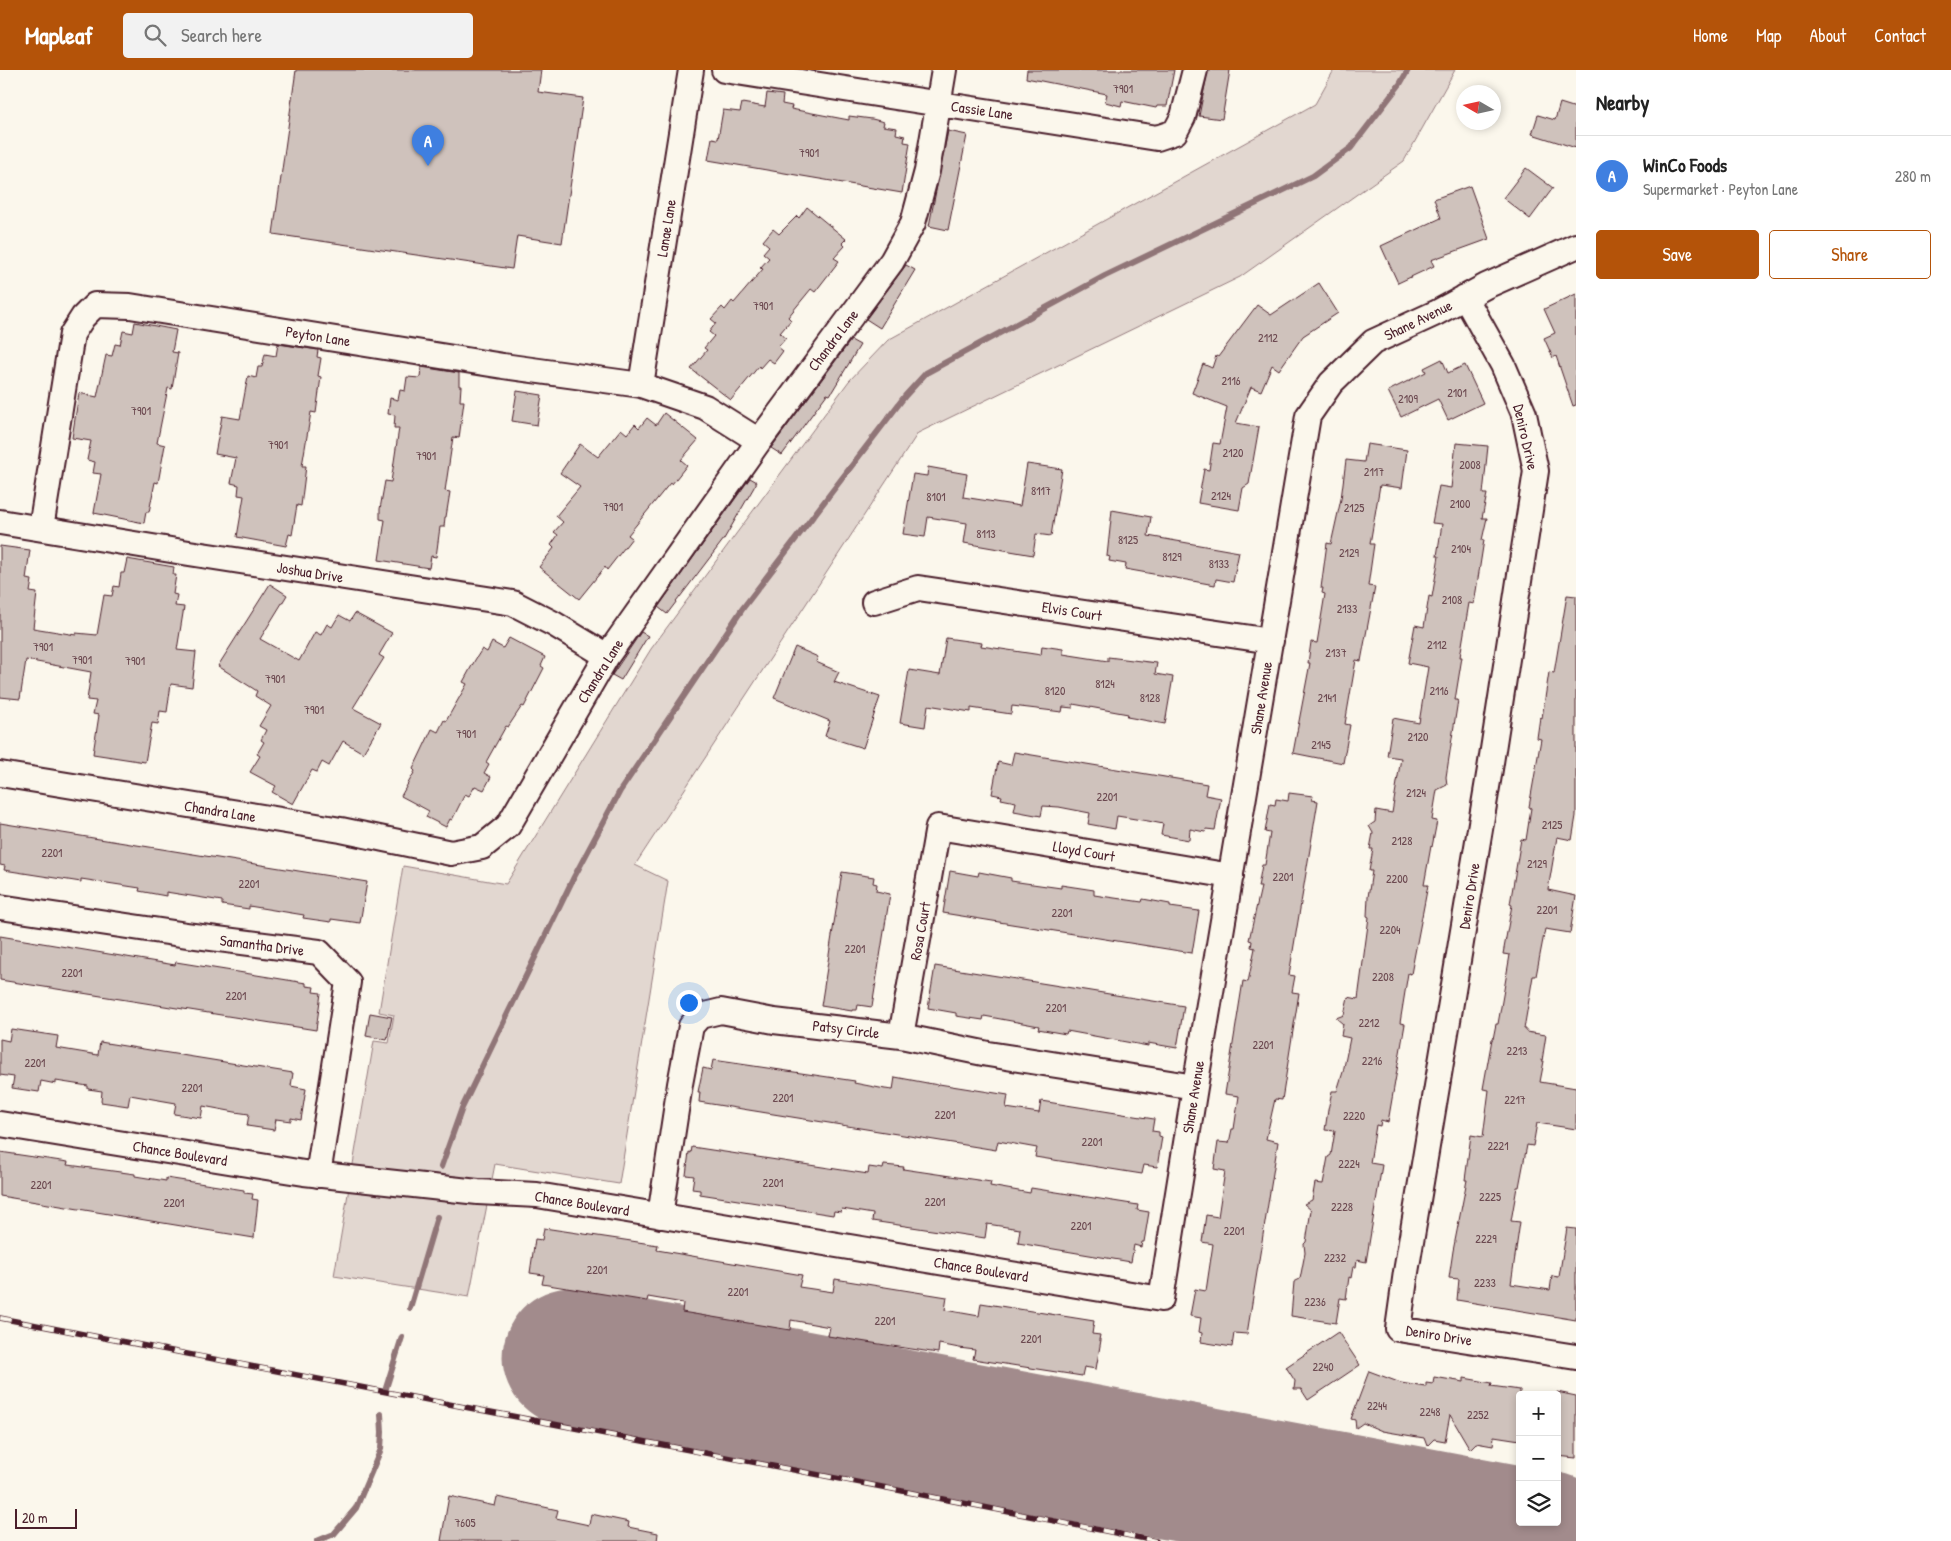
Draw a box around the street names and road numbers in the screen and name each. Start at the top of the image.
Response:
street label: Cassie Lane [950,95,1015,125]
street label: Lanae Lane [651,198,681,258]
street label: Shane Avenue [1380,294,1456,346]
street label: Chandra Lane [803,305,863,375]
street label: Peyton Lane [284,321,352,351]
street label: Deniro Drive [1508,402,1544,472]
street label: Joshua Drive [275,556,345,588]
street label: Elvis Court [1041,596,1104,626]
street label: Chandra Lane [572,635,628,707]
street label: Shane Avenue [1245,660,1277,736]
street label: Chandra Lane [183,795,257,827]
street label: Lloyd Court [1051,835,1117,867]
street label: Deniro Drive [1453,861,1485,931]
street label: Rosa Court [905,899,936,962]
street label: Samantha Drive [219,929,305,961]
street label: Patsy Circle [811,1014,881,1044]
street label: Shane Avenue [1177,1059,1209,1135]
street label: Chance Boulevard [131,1135,229,1171]
street label: Chance Boulevard [533,1185,631,1221]
street label: Chance Boulevard [932,1251,1030,1287]
street label: Deniro Drive [1404,1319,1474,1351]

